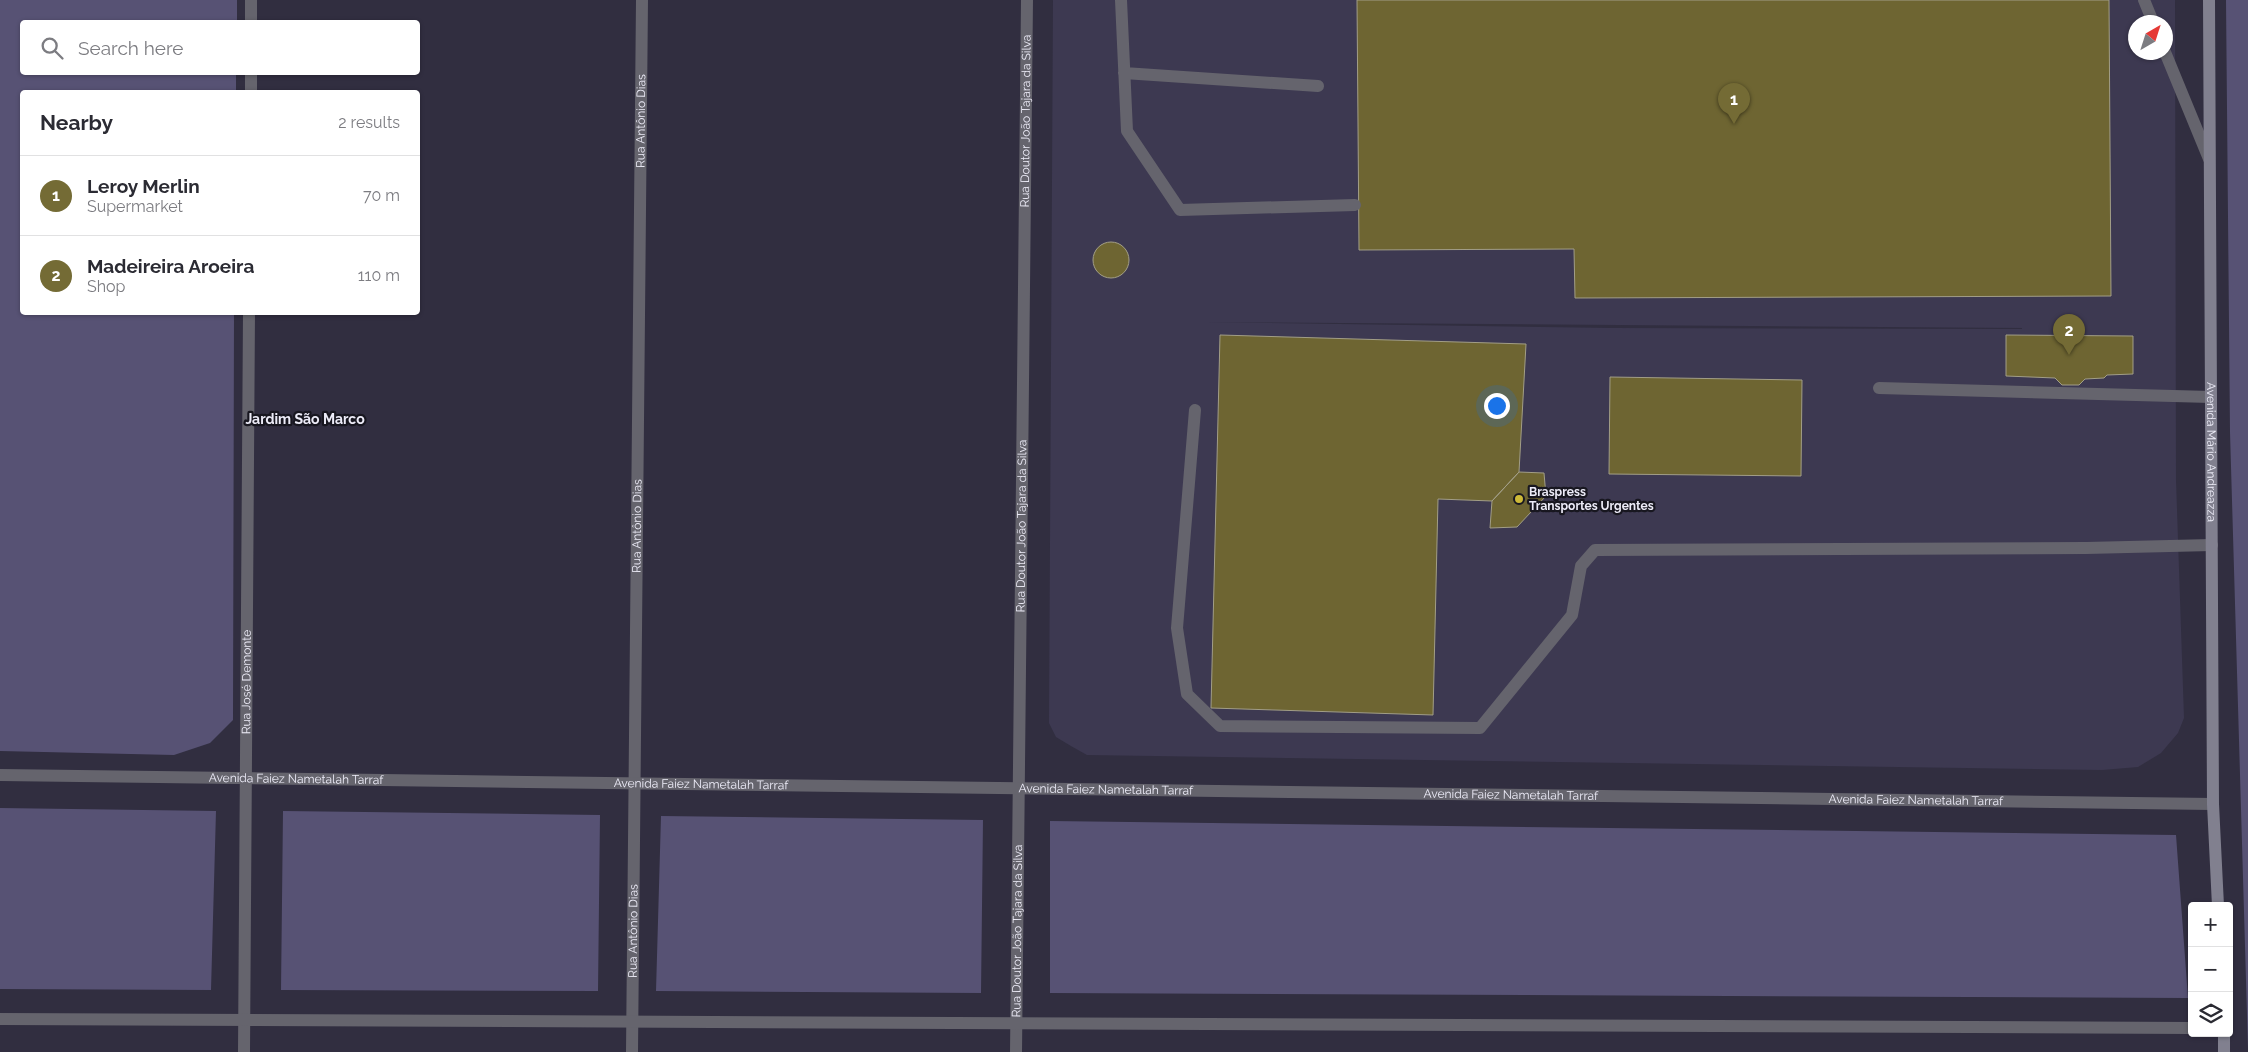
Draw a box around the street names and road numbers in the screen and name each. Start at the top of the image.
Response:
street label: Rua Doutor João Tajara da Silva [1018,35,1034,208]
street label: Rua Antônio Dias [633,74,648,168]
street label: Avenida Mário Andreazza [2204,382,2219,522]
street label: Rua Doutor João Tajara da Silva [1014,440,1029,613]
street label: Rua Antônio Dias [630,479,644,573]
street label: Rua José Demonte [239,630,254,734]
street label: Avenida Faiez Nametalah Tarraf [209,771,384,787]
street label: Avenida Faiez Nametalah Tarraf [614,776,789,792]
street label: Avenida Faiez Nametalah Tarraf [1019,781,1194,798]
street label: Avenida Faiez Nametalah Tarraf [1424,787,1599,803]
street label: Avenida Faiez Nametalah Tarraf [1829,792,2004,808]
street label: Rua Doutor João Tajara da Silva [1009,845,1025,1018]
street label: Rua Antônio Dias [626,884,641,978]

